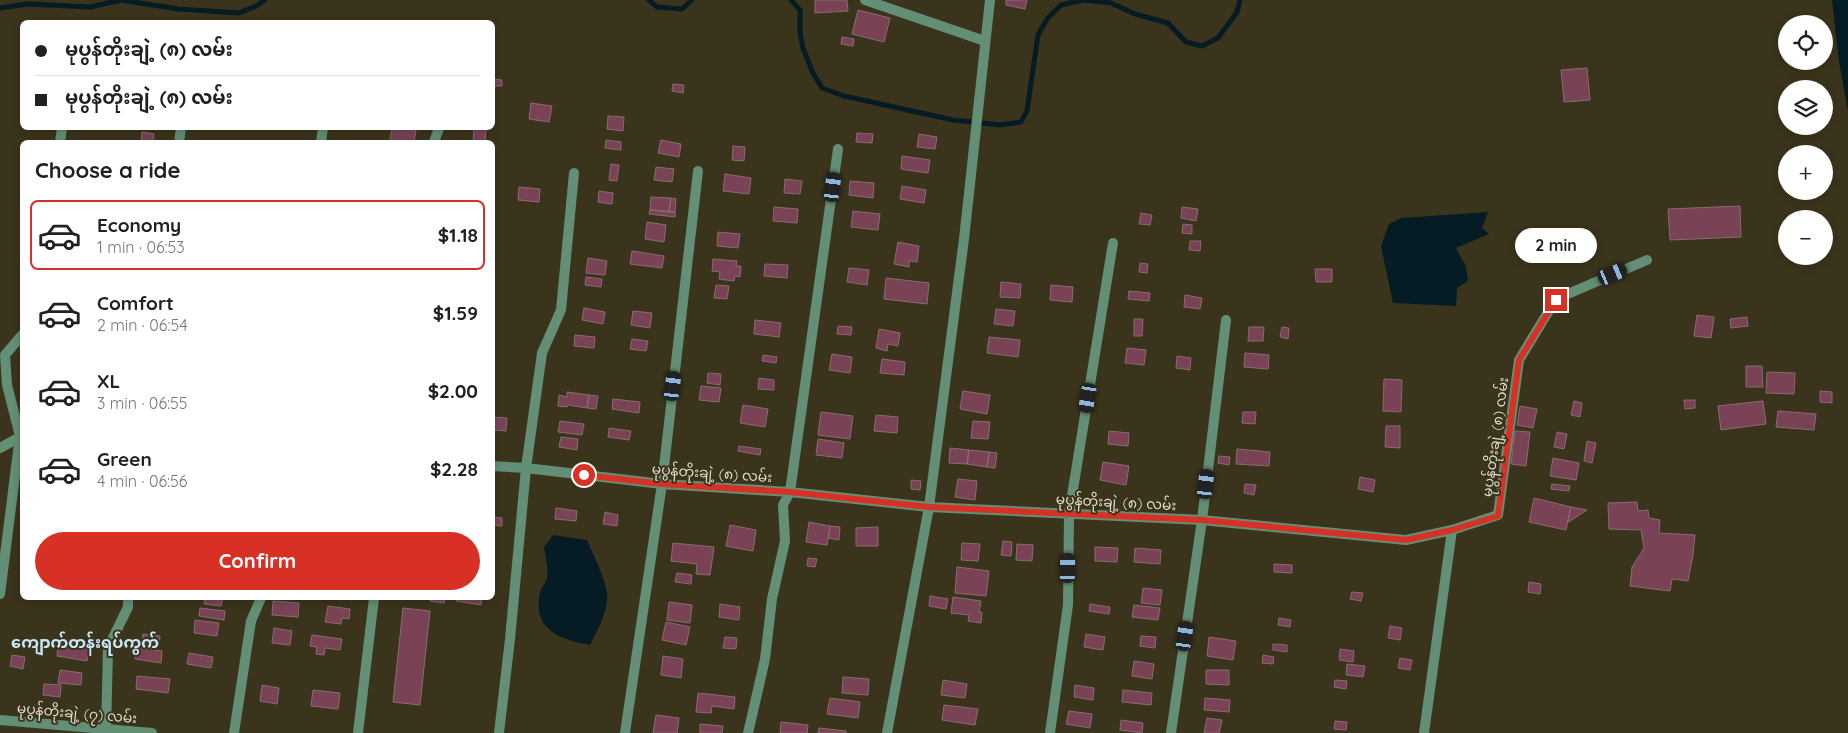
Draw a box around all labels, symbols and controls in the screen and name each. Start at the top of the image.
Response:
map controls [1778,15,1833,265]
button: locate [1778,15,1833,70]
text: မုပွန်တိုးချဲ့ (၈) လမ်း [65,37,233,61]
button: layers [1778,80,1833,135]
text: မုပွန်တိုးချဲ့ (၈) လမ်း [65,85,233,109]
button: + [1778,145,1833,200]
text: Choose a ride [35,156,180,184]
car [823,171,842,203]
button: − [1778,210,1833,265]
icon: car [37,213,82,258]
text: Economy [97,213,181,237]
text: $1.18 [438,223,478,247]
callout: 2 min [1515,228,1597,262]
text: 2 min [1535,235,1577,255]
text: 1 min · 06:53 [97,237,185,257]
car [1596,261,1629,287]
route end [1545,289,1567,311]
icon: car [37,291,82,336]
text: Comfort [97,291,174,315]
text: $1.59 [433,301,478,325]
text: 2 min · 06:54 [97,315,188,335]
icon: car [37,369,82,414]
text: XL [97,369,120,393]
car [663,370,682,402]
street label: မုပွန်တိုးချဲ့ (၈) လမ်း [1477,376,1515,498]
text: $2.00 [428,379,478,403]
car [1078,382,1097,414]
text: 3 min · 06:55 [97,393,187,413]
icon: car [37,447,82,492]
text: Green [97,447,152,471]
text: $2.28 [430,457,478,481]
street label: မုပွန်တိုးချဲ့ (၈) လမ်း [651,459,773,489]
route start [573,464,595,486]
car [1196,468,1215,500]
text: 4 min · 06:56 [97,471,187,491]
street label: မုပွန်တိုးချဲ့ (၈) လမ်း [1055,489,1177,517]
button: Confirm [35,532,480,590]
car [1060,553,1075,583]
car [1175,620,1194,652]
district label: ကျောက်တန်းရပ်ကွက် [11,631,159,656]
street label: မုပွန်တိုးချဲ့ (၇) လမ်း [16,698,138,730]

